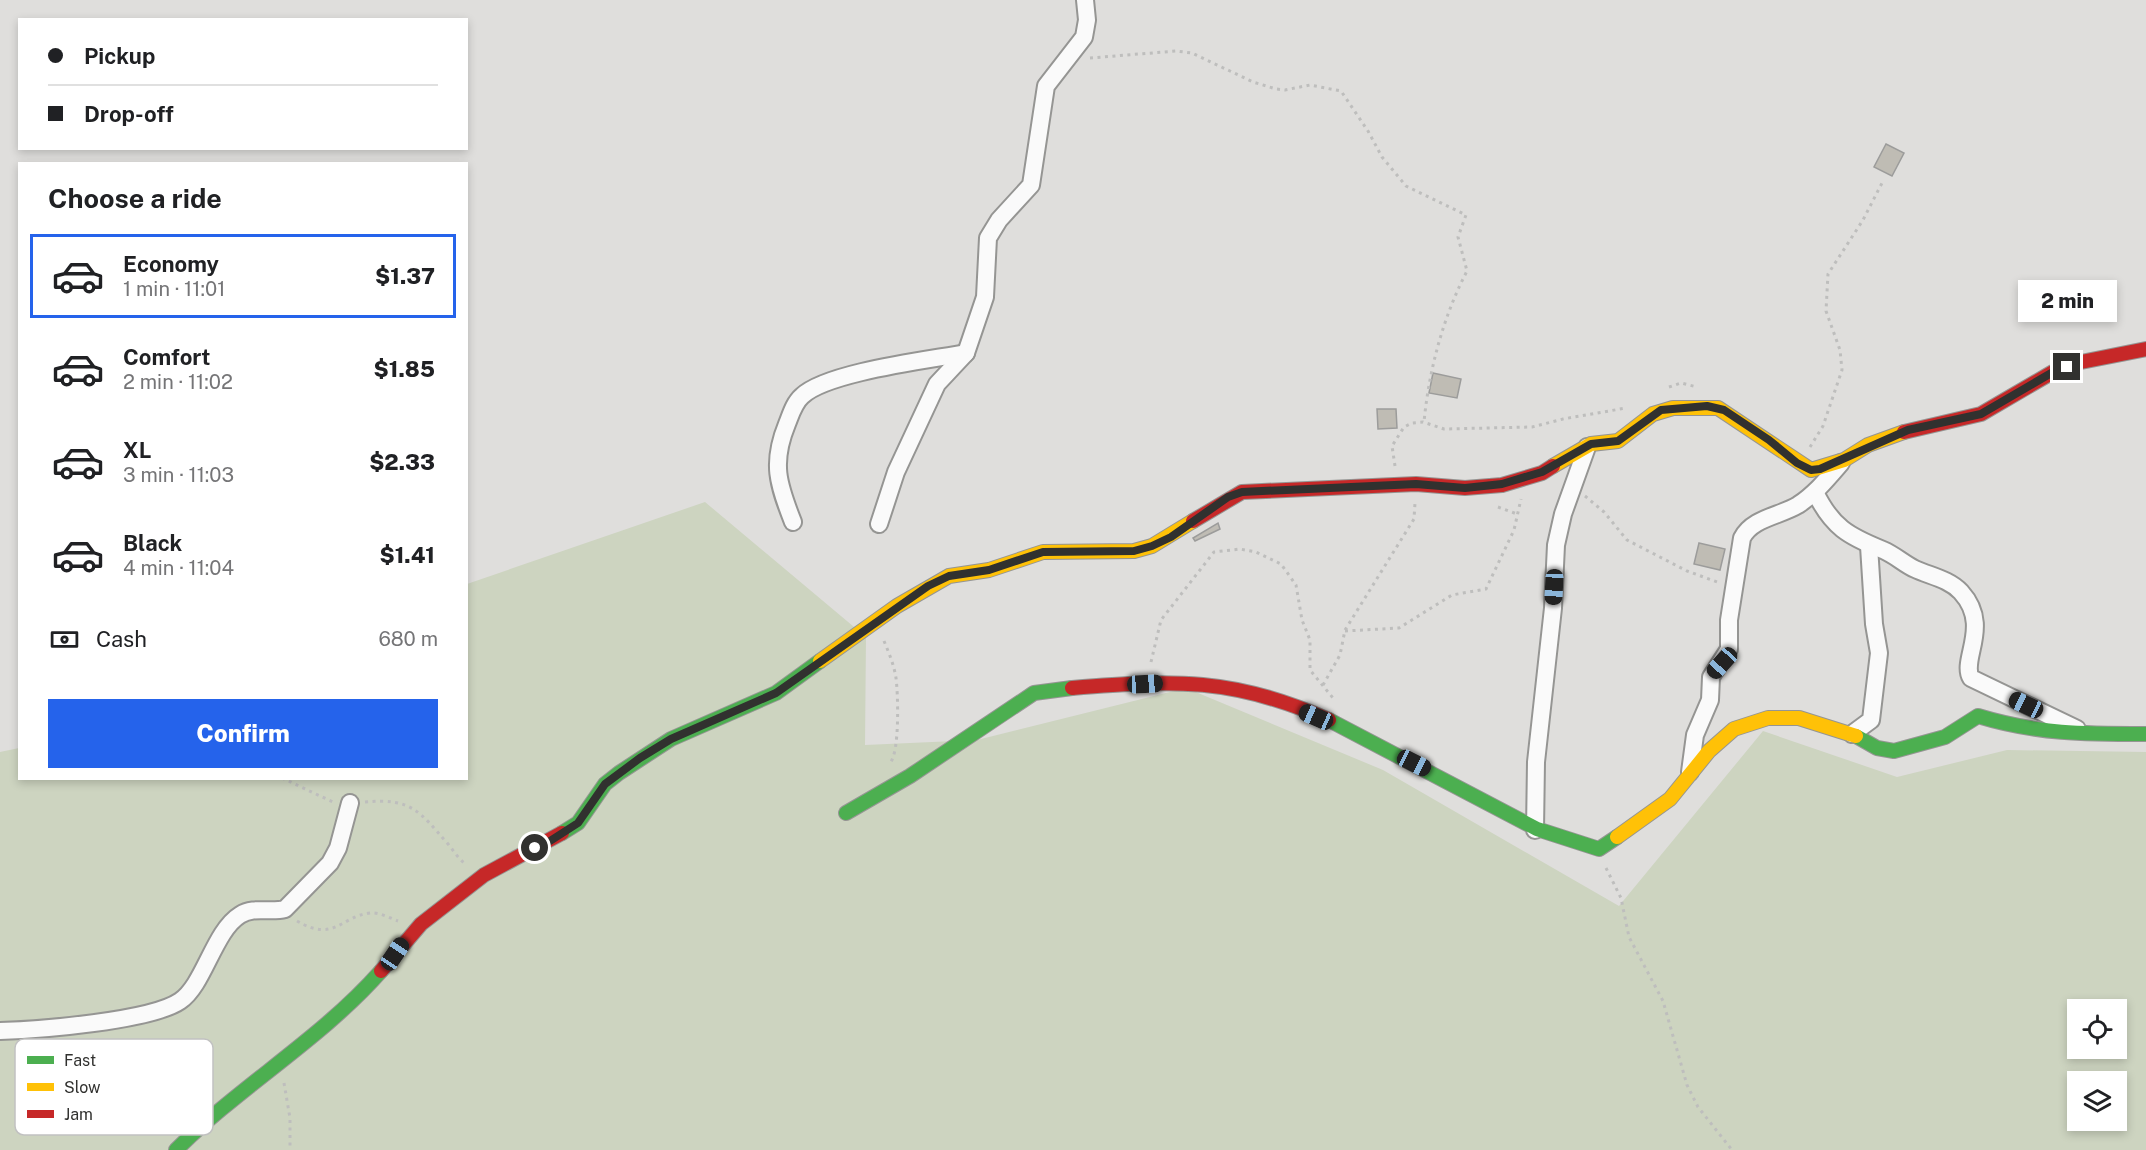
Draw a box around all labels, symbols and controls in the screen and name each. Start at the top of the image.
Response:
text: Pickup [84,43,155,69]
text: Drop-off [84,101,174,127]
text: Choose a ride [48,182,222,214]
icon: car [51,249,105,303]
text: Economy [123,251,219,277]
text: $1.37 [375,263,435,289]
text: 1 min · 11:01 [123,277,225,301]
callout: 2 min [2018,280,2116,322]
text: 2 min [2041,289,2094,313]
icon: car [51,342,105,396]
text: Comfort [123,344,210,370]
route end [2053,353,2080,380]
text: $1.85 [374,356,435,382]
text: 2 min · 11:02 [123,370,233,394]
icon: car [51,435,105,489]
text: XL [123,437,151,463]
text: $2.33 [369,449,435,475]
text: 3 min · 11:03 [123,463,234,487]
icon: car [51,528,105,582]
text: Black [123,530,182,556]
text: $1.41 [379,542,435,568]
text: 4 min · 11:04 [123,556,234,580]
car [1544,569,1564,605]
icon: cash [48,623,81,656]
text: Cash [96,626,147,652]
text: 680 m [378,627,438,651]
car [1703,644,1741,682]
car [1127,674,1163,694]
car [2006,689,2046,721]
button: Confirm [48,699,438,768]
car [1296,701,1336,733]
car [1394,747,1434,779]
route start [521,834,548,861]
car [377,934,413,974]
map controls [2067,999,2127,1131]
button: locate [2067,999,2127,1059]
legend [15,1039,213,1135]
text: Fast [64,1051,96,1070]
button: layers [2067,1071,2127,1131]
text: Slow [64,1078,101,1097]
text: Jam [64,1105,93,1124]

